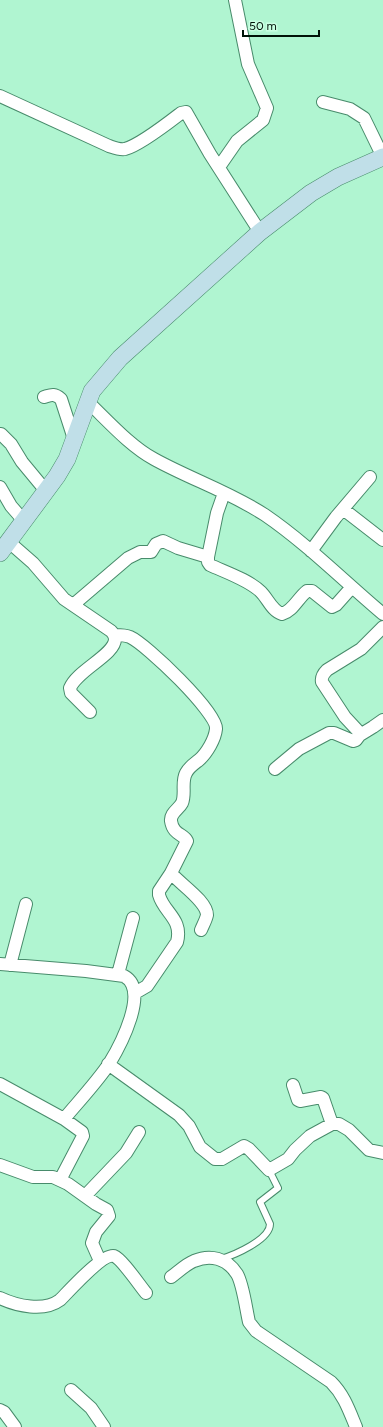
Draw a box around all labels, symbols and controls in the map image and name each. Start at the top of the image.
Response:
scale bar [243,12,319,38]
text: 50 m [249,19,277,33]

